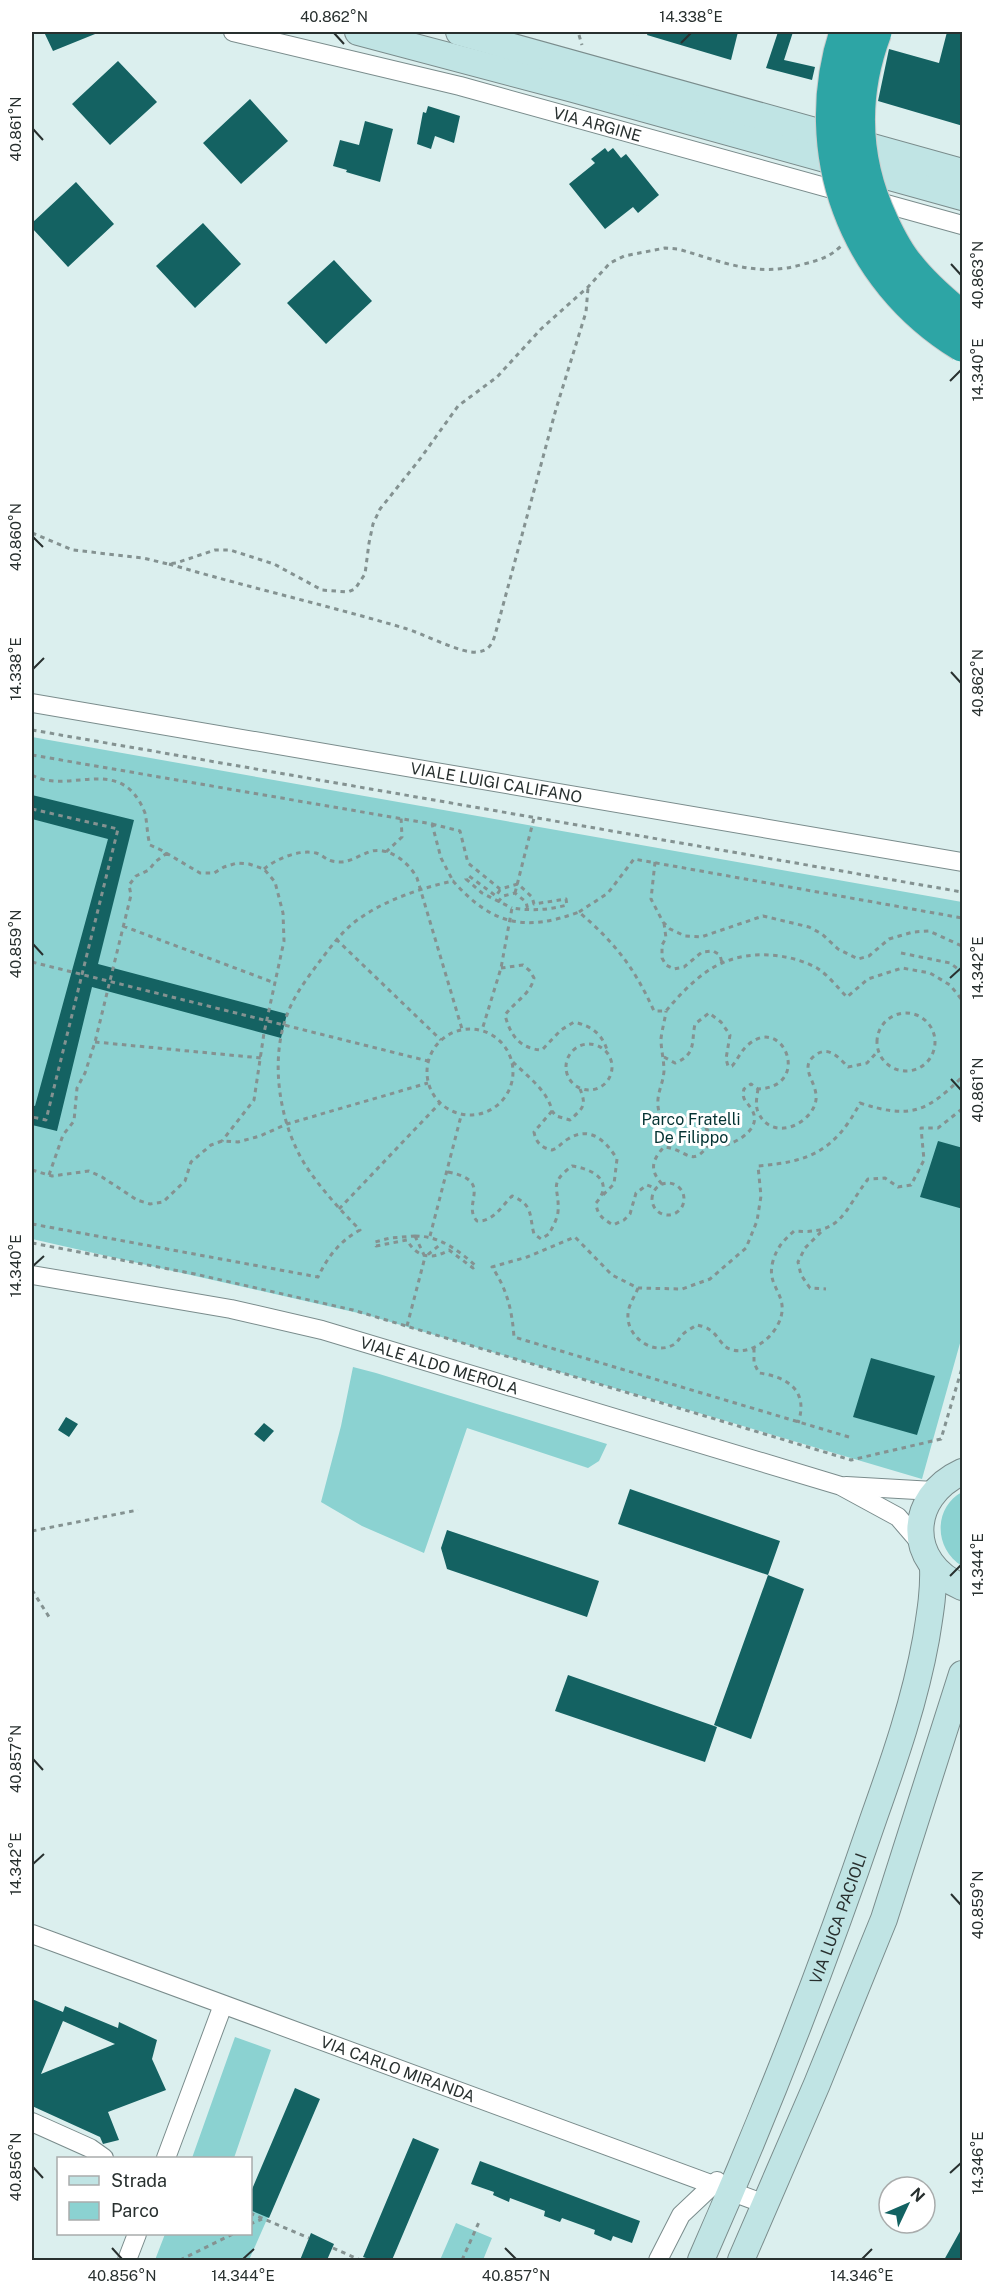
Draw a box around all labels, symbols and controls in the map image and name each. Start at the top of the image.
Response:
text: 40.862°N [300,8,368,25]
text: 14.338°E [659,8,723,25]
text: 40.861°N [7,96,24,162]
street label: VIA ARGINE [551,103,644,145]
text: 40.863°N [969,241,986,309]
text: 14.340°E [969,338,986,402]
text: 40.860°N [7,503,24,571]
text: 14.338°E [7,637,24,701]
text: 40.862°N [969,649,986,717]
street label: VIALE LUIGI CALIFANO [409,758,584,806]
text: 40.859°N [7,910,24,978]
text: 14.342°E [969,937,986,999]
text: 40.861°N [969,1057,986,1123]
park label: Parco Fratelli De Filippo [642,1110,740,1147]
text: 14.340°E [7,1234,24,1298]
street label: VIALE ALDO MEROLA [358,1333,521,1398]
text: 14.344°E [969,1533,986,1597]
text: 40.857°N [7,1725,24,1793]
text: 14.342°E [7,1833,24,1895]
street label: VIA LUCA PACIOLI [805,1851,870,1987]
text: 40.859°N [969,1871,986,1939]
street label: VIA CARLO MIRANDA [318,2032,478,2106]
text: 14.346°E [969,2131,986,2195]
text: 40.856°N [7,2133,24,2201]
legend [57,2157,252,2235]
text: Strada [111,2170,167,2191]
north arrow [877,2175,937,2235]
text: N [906,2184,929,2206]
text: Parco [111,2200,159,2221]
text: 40.856°N [88,2267,156,2284]
text: 14.344°E [211,2267,275,2284]
text: 40.857°N [482,2267,550,2284]
text: 14.346°E [830,2267,894,2284]

